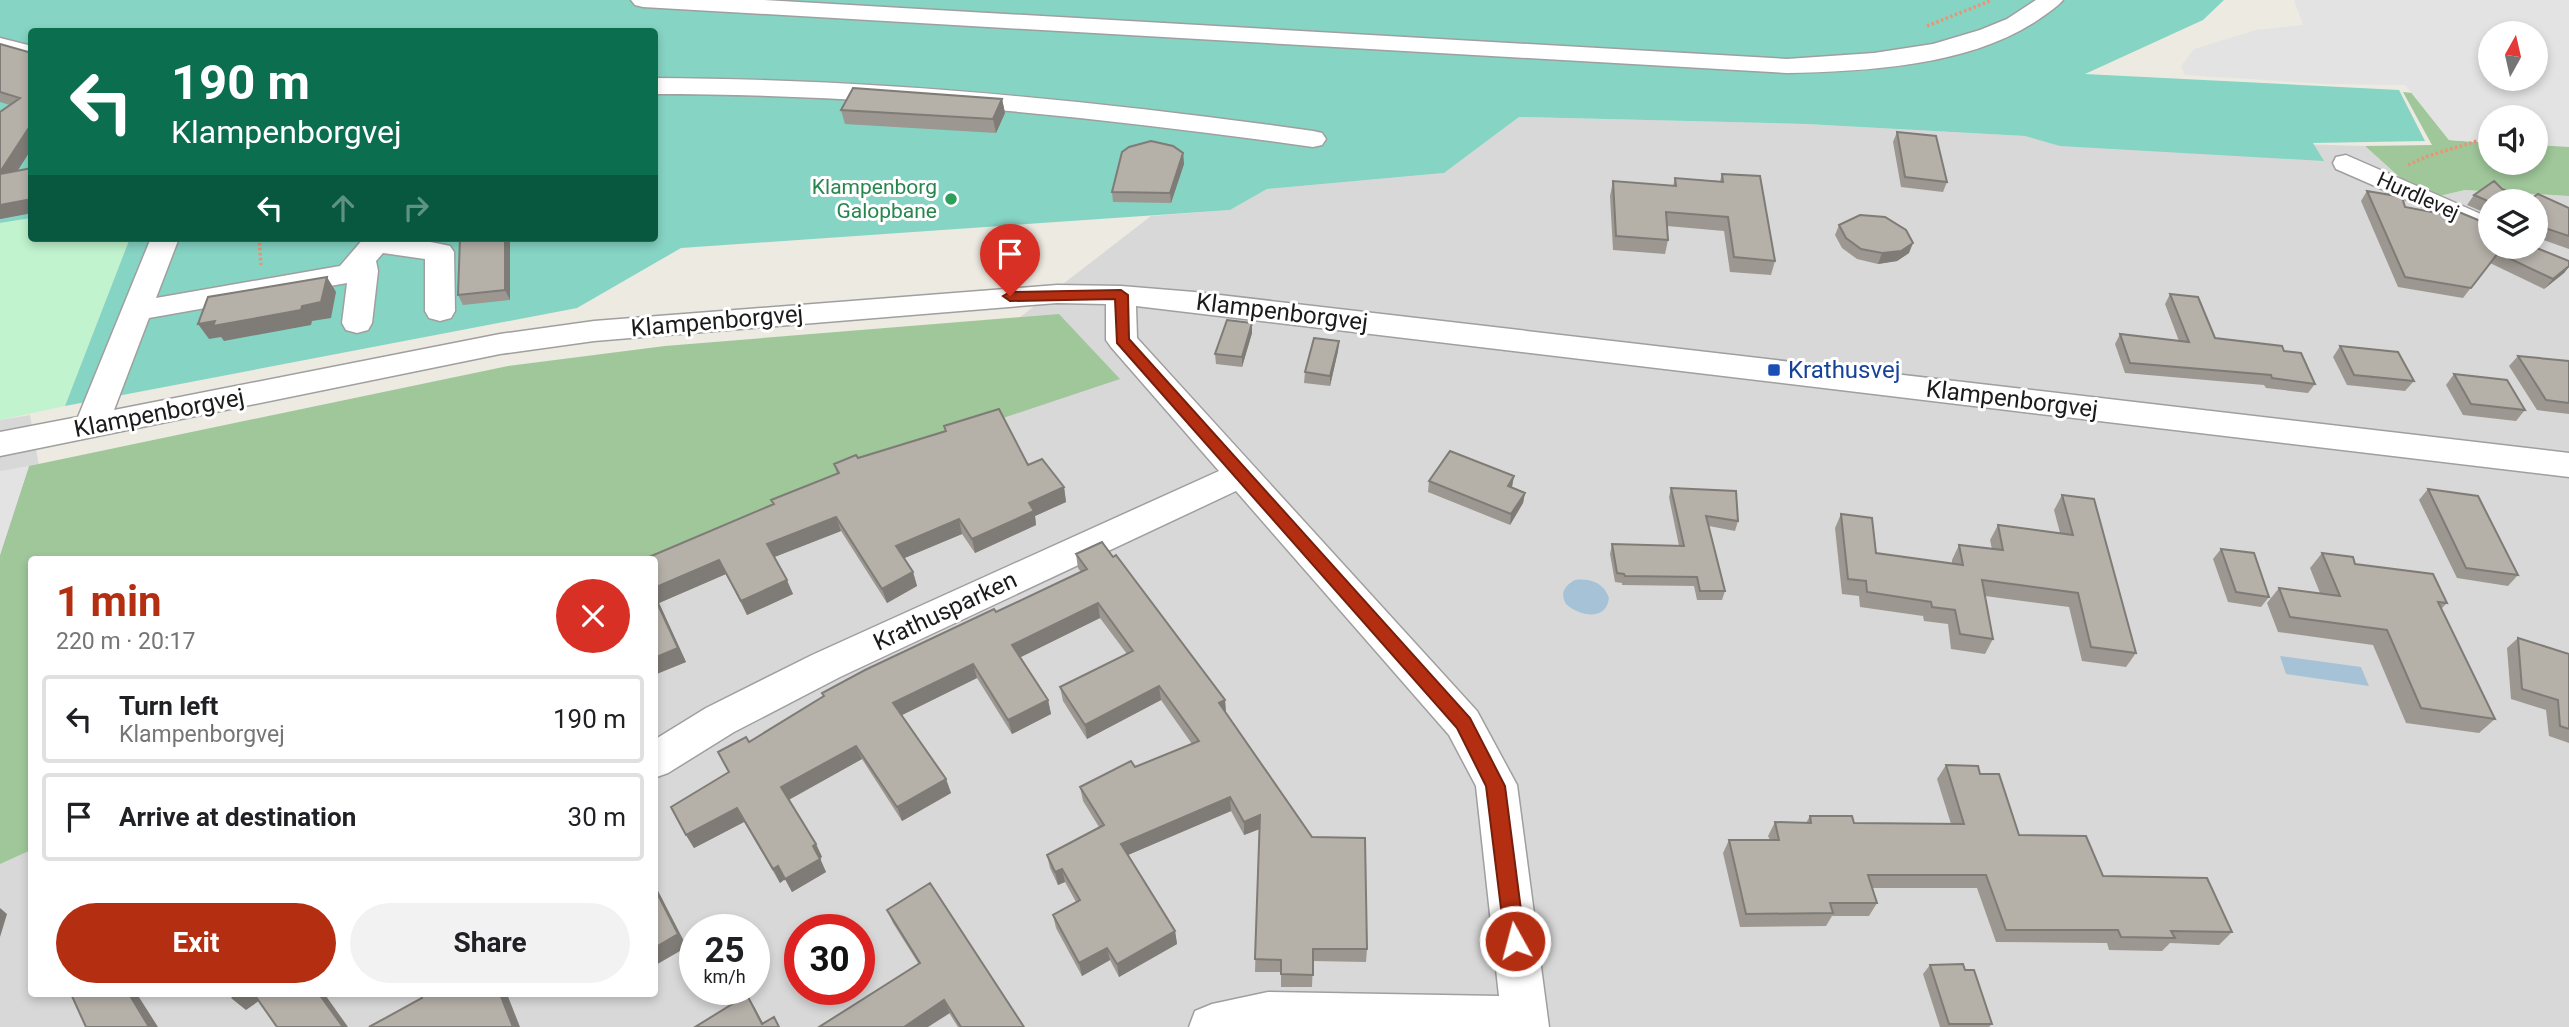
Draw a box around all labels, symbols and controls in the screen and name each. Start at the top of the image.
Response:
north arrow [2478,21,2548,91]
map controls [2478,21,2548,259]
text: 190 m [171,54,310,111]
icon: left [56,56,147,147]
button: sound [2478,105,2548,175]
text: Klampenborgvej [171,113,402,151]
street label: Hurdlevej [2373,167,2463,225]
place label: Klampenborg Galopbane [812,175,937,223]
icon: left [251,189,289,227]
icon: ahead [324,189,362,227]
icon: right [397,189,435,227]
button: layers [2478,189,2548,259]
marker: Klampenborg Galopbane [943,191,959,207]
pin [980,224,1040,296]
icon: arrive [991,235,1029,273]
street label: Klampenborgvej [1194,288,1370,336]
street label: Klampenborgvej [630,300,804,342]
place label: Krathusvej [1788,356,1900,384]
marker: Krathusvej [1766,362,1782,378]
street label: Klampenborgvej [1924,375,2100,423]
street label: Klampenborgvej [71,383,247,443]
street label: Krathusparken [869,566,1021,656]
text: 1 min [56,577,162,626]
button: close [556,579,630,653]
text: 220 m · 20:17 [56,628,195,655]
text: Turn left [119,691,218,721]
icon: left [60,700,98,738]
text: 190 m [553,704,626,734]
text: Klampenborgvej [119,721,285,748]
icon: arrive [60,798,98,836]
text: Arrive at destination [119,802,356,832]
text: 30 m [568,802,626,832]
button: Exit [56,903,336,983]
button: Share [350,903,630,983]
position arrow [1478,904,1552,978]
speed limit sign: 30 [784,914,875,1005]
text: 25 [704,930,745,971]
text: km/h [703,966,746,987]

